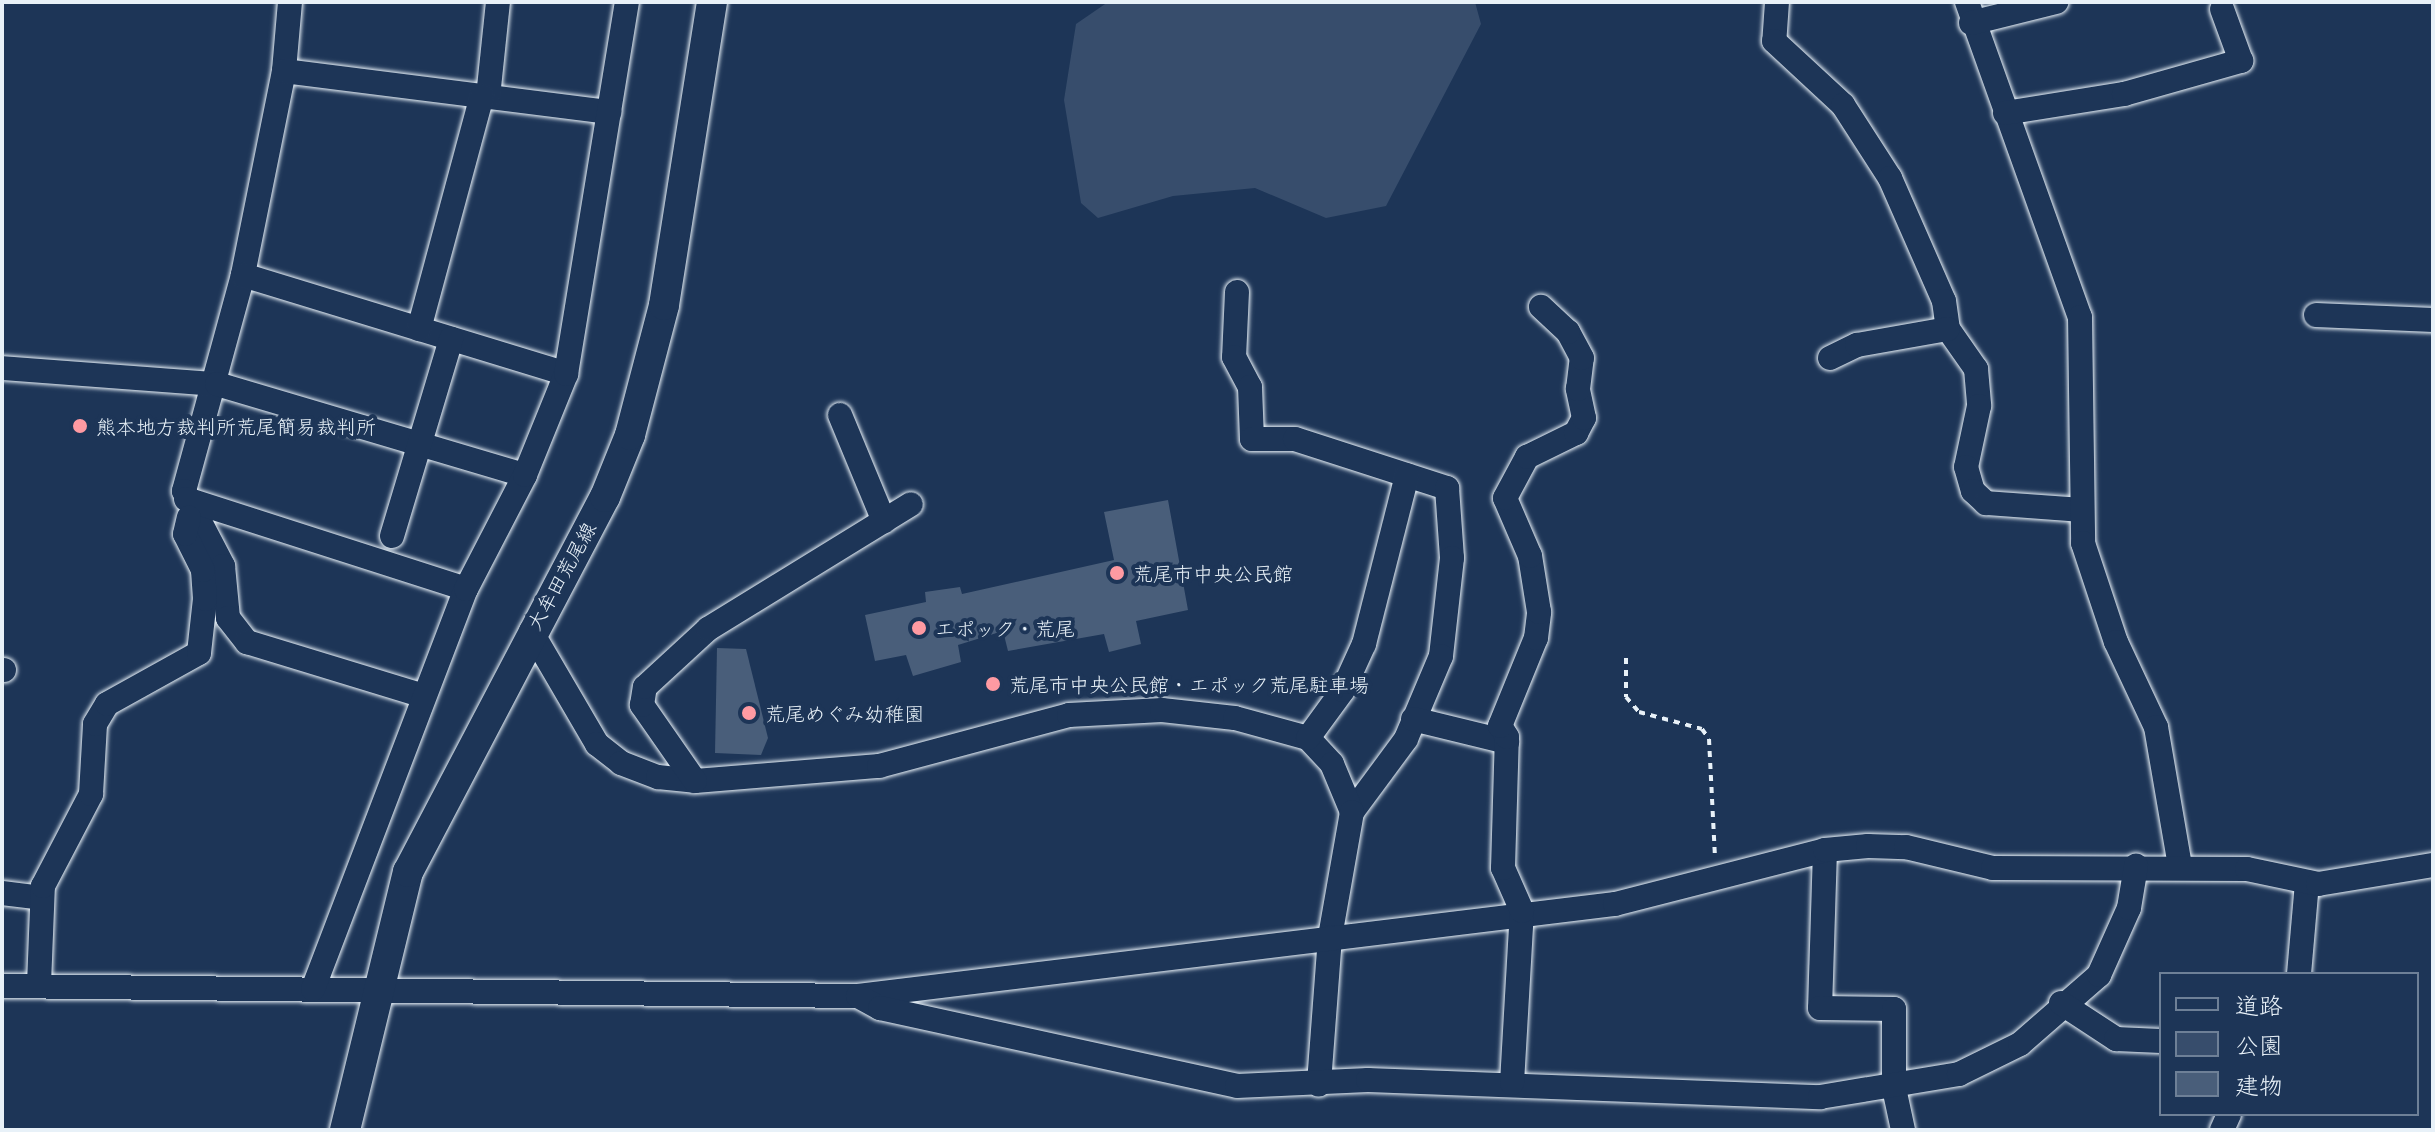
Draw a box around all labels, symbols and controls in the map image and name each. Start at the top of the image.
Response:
place label: 熊本地方裁判所荒尾簡易裁判所 [96,414,376,438]
marker: 熊本地方裁判所荒尾簡易裁判所 [71,417,89,435]
street label: 大牟田荒尾線 [521,518,601,634]
place label: 荒尾市中央公民館 [1133,561,1293,585]
marker: 荒尾市中央公民館 [1108,564,1126,582]
place label: エポック・荒尾 [935,616,1075,640]
marker: エポック・荒尾 [910,619,928,637]
place label: 荒尾市中央公民館・エポック荒尾駐車場 [1009,672,1369,696]
marker: 荒尾市中央公民館・エポック荒尾駐車場 [984,675,1002,693]
place label: 荒尾めぐみ幼稚園 [765,701,925,725]
marker: 荒尾めぐみ幼稚園 [740,704,758,722]
legend [2159,972,2419,1116]
text: 道路 [2235,986,2283,1022]
text: 公園 [2235,1026,2283,1062]
text: 建物 [2235,1066,2283,1102]

